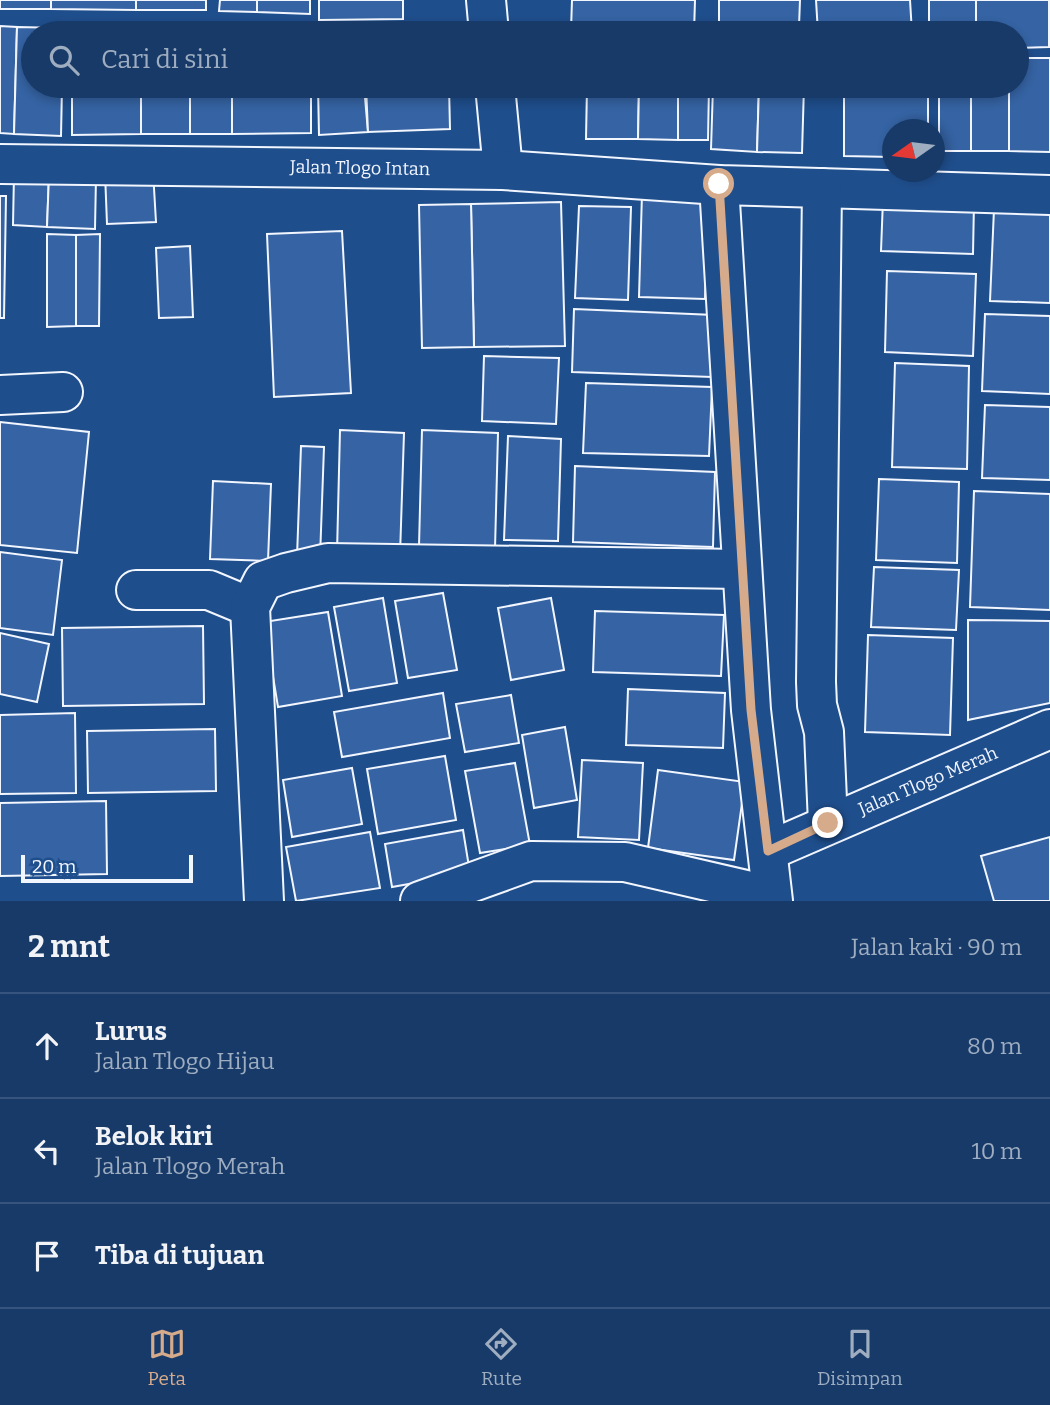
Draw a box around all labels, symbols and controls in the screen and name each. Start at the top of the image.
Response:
search box [21,21,1029,98]
icon: search [45,41,83,79]
text: Cari di sini [101,44,228,75]
north arrow [882,119,945,182]
street label: Jalan Tlogo Intan [289,156,431,180]
route start [703,168,734,199]
street label: Jalan Tlogo Merah [854,742,1001,821]
route end [812,807,843,838]
scale bar [21,852,192,884]
text: 20 m [32,855,76,878]
text: 2 mnt [28,929,110,965]
text: Jalan kaki · 90 m [851,933,1022,961]
text: Lurus [95,1016,167,1047]
icon: ahead [28,1027,66,1065]
text: 80 m [967,1032,1022,1060]
text: Jalan Tlogo Hijau [95,1047,274,1075]
text: Belok kiri [95,1121,213,1152]
icon: left [28,1132,66,1170]
text: 10 m [971,1137,1022,1165]
text: Jalan Tlogo Merah [95,1152,285,1180]
icon: arrive [28,1237,66,1275]
text: Tiba di tujuan [95,1240,264,1271]
tab: Peta [147,1325,186,1390]
tab: Rute [481,1325,522,1390]
tab: Disimpan [817,1325,903,1390]

